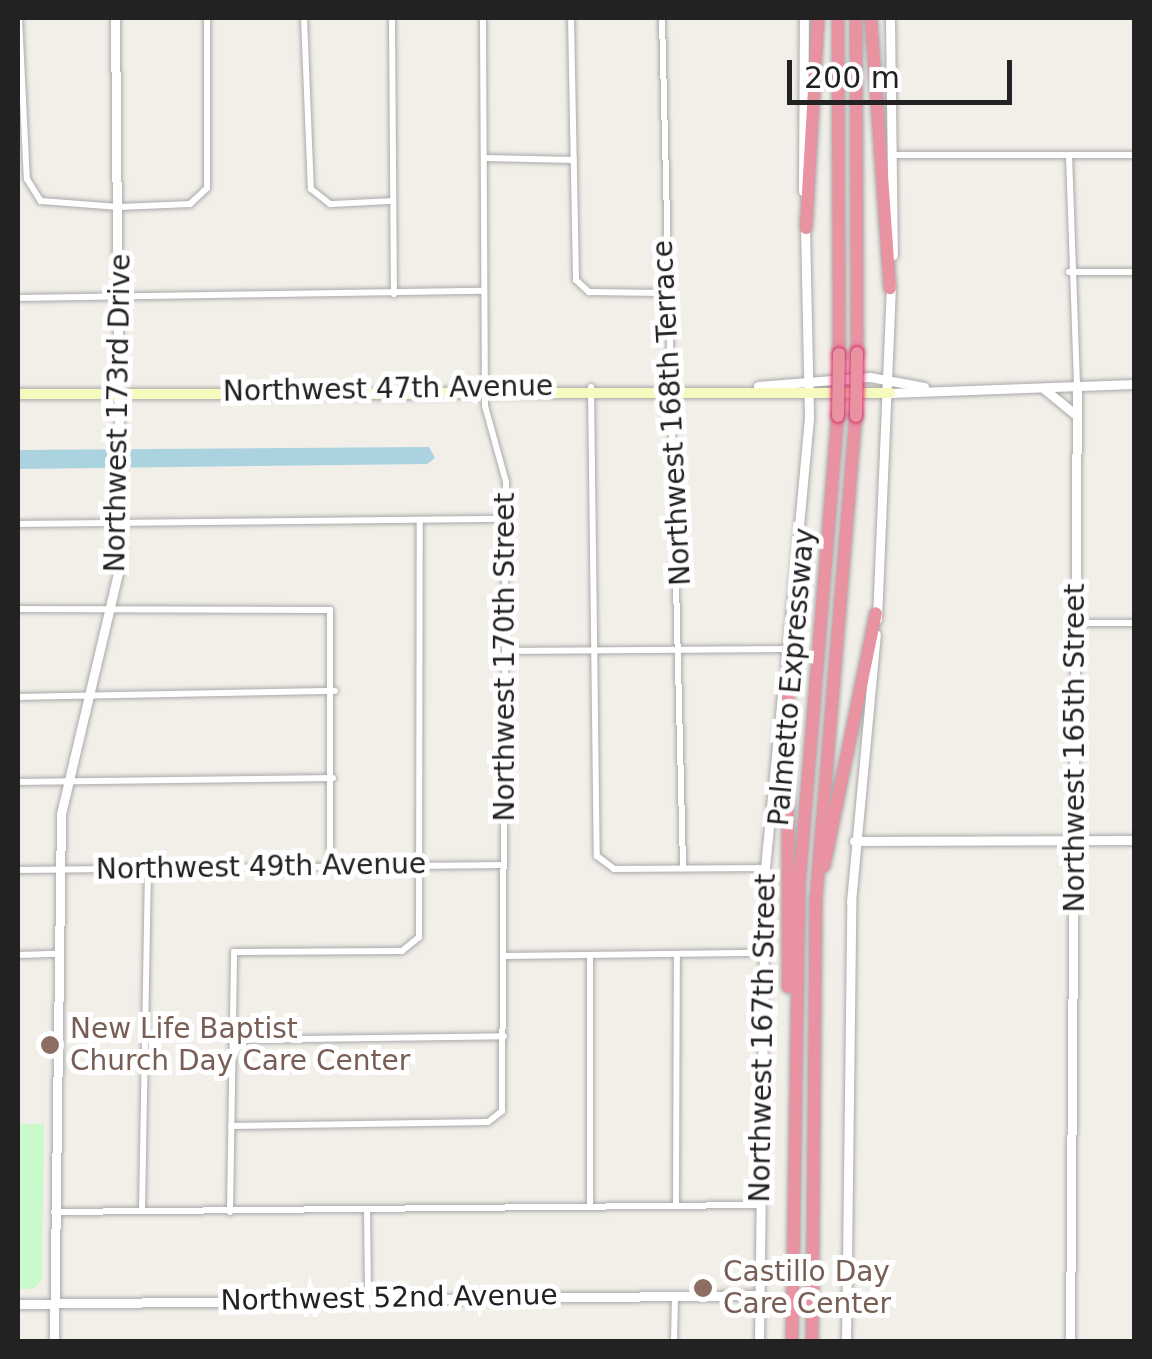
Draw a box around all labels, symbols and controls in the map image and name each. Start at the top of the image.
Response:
scale bar [792,40,1017,102]
text: 200 m [804,60,900,95]
street label: Northwest 168th Terrace [646,239,698,587]
street label: Northwest 173rd Drive [98,253,138,573]
street label: Northwest 47th Avenue [223,369,553,409]
street label: Northwest 170th Street [488,492,522,822]
street label: Palmetto Expressway [762,527,822,827]
street label: Northwest 165th Street [1058,583,1092,913]
street label: Northwest 49th Avenue [96,847,426,887]
street label: Northwest 167th Street [743,873,783,1203]
place label: New Life Baptist Church Day Care Center [70,1012,410,1078]
marker: New Life Baptist Church Day Care Center [39,1034,61,1056]
place label: Castillo Day Care Center [723,1255,891,1321]
marker: Castillo Day Care Center [692,1277,714,1299]
street label: Northwest 52nd Avenue [220,1278,558,1318]

